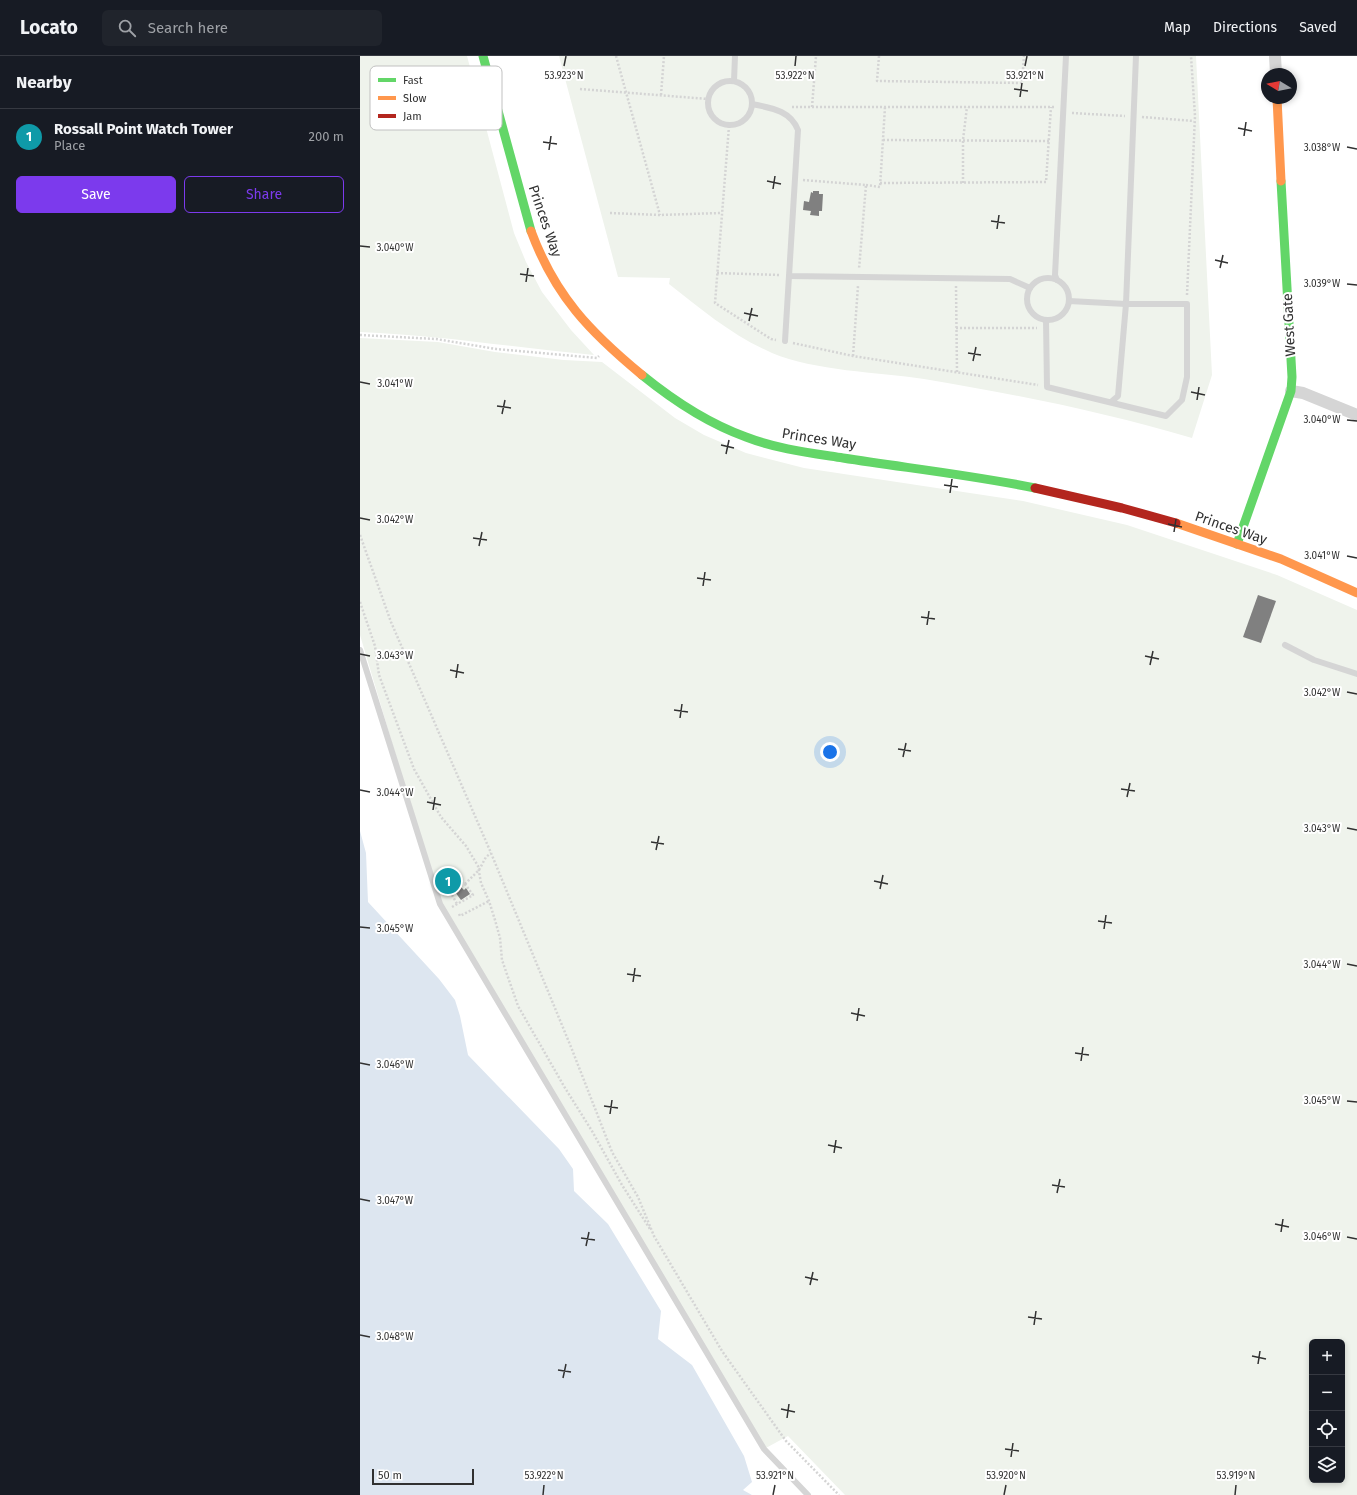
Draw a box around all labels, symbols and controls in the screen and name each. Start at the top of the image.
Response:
search box [102,10,382,46]
text: Locato [20,16,78,39]
icon: search [116,17,138,39]
text: Search here [148,19,228,37]
text: Map [1164,19,1191,36]
text: Directions [1213,19,1277,36]
text: Saved [1299,19,1337,36]
legend [370,66,502,130]
north arrow [1261,68,1297,104]
text: 53.923°N [544,70,584,82]
text: 53.922°N [775,70,815,82]
text: 53.921°N [1006,70,1044,82]
text: Nearby [16,72,71,93]
text: Fast [403,74,423,87]
text: Slow [403,92,427,105]
text: Jam [403,110,422,123]
text: Rossall Point Watch Tower [54,120,233,138]
text: 1 [26,129,32,144]
text: 200 m [308,129,344,144]
text: Place [54,138,85,153]
text: 3.038°W [1304,142,1341,154]
button: Save [16,176,176,213]
button: Share [184,176,344,213]
street label: Princes Way [525,183,565,259]
text: 3.040°W [376,242,414,254]
text: 3.039°W [1304,278,1341,290]
street label: West Gate [1279,293,1299,357]
text: 3.041°W [377,378,413,390]
text: 3.040°W [1303,414,1341,426]
street label: Princes Way [781,425,858,453]
street label: Princes Way [1193,508,1269,548]
text: 3.042°W [377,514,414,526]
text: 3.041°W [1304,550,1340,562]
text: 3.043°W [377,650,414,662]
text: 3.042°W [1304,687,1341,699]
your location [820,742,840,762]
text: 3.044°W [377,787,414,799]
text: 3.043°W [1304,823,1341,835]
pin: 1 [435,866,461,896]
text: 3.045°W [377,923,414,935]
text: 3.044°W [1304,959,1341,971]
text: 3.046°W [377,1059,414,1071]
text: 3.045°W [1304,1095,1341,1107]
text: 3.047°W [377,1195,414,1207]
text: 3.046°W [1304,1231,1341,1243]
text: 3.048°W [376,1331,414,1343]
map controls [1309,1339,1345,1483]
button: + [1309,1339,1345,1375]
button: − [1309,1375,1345,1411]
button: locate [1309,1411,1345,1447]
button: layers [1309,1447,1345,1483]
scale bar [372,1467,474,1486]
text: 50 m [378,1469,402,1482]
text: 53.922°N [524,1470,564,1482]
text: 53.921°N [756,1470,794,1482]
text: 53.920°N [986,1470,1026,1482]
text: 53.919°N [1217,1470,1255,1482]

